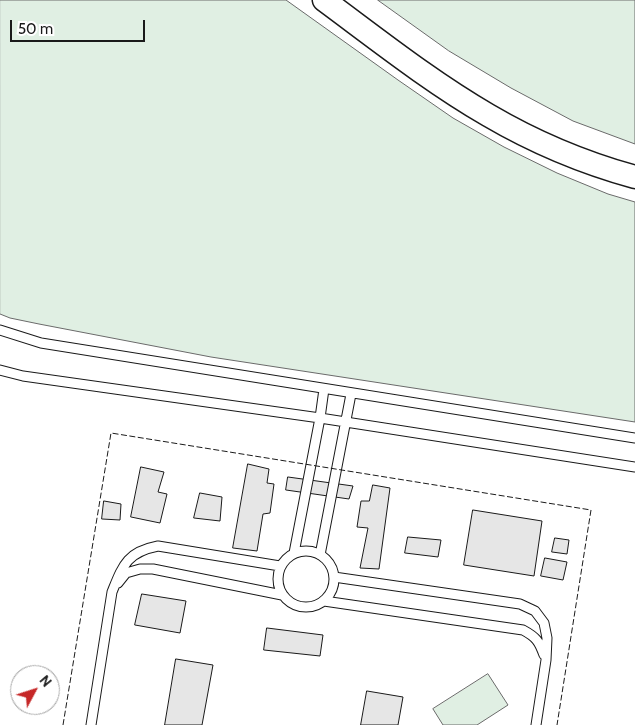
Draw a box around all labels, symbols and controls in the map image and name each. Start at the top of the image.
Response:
scale bar [12,10,148,42]
text: 50 m [18,20,53,38]
north arrow [10,665,60,715]
text: N [36,671,56,691]

